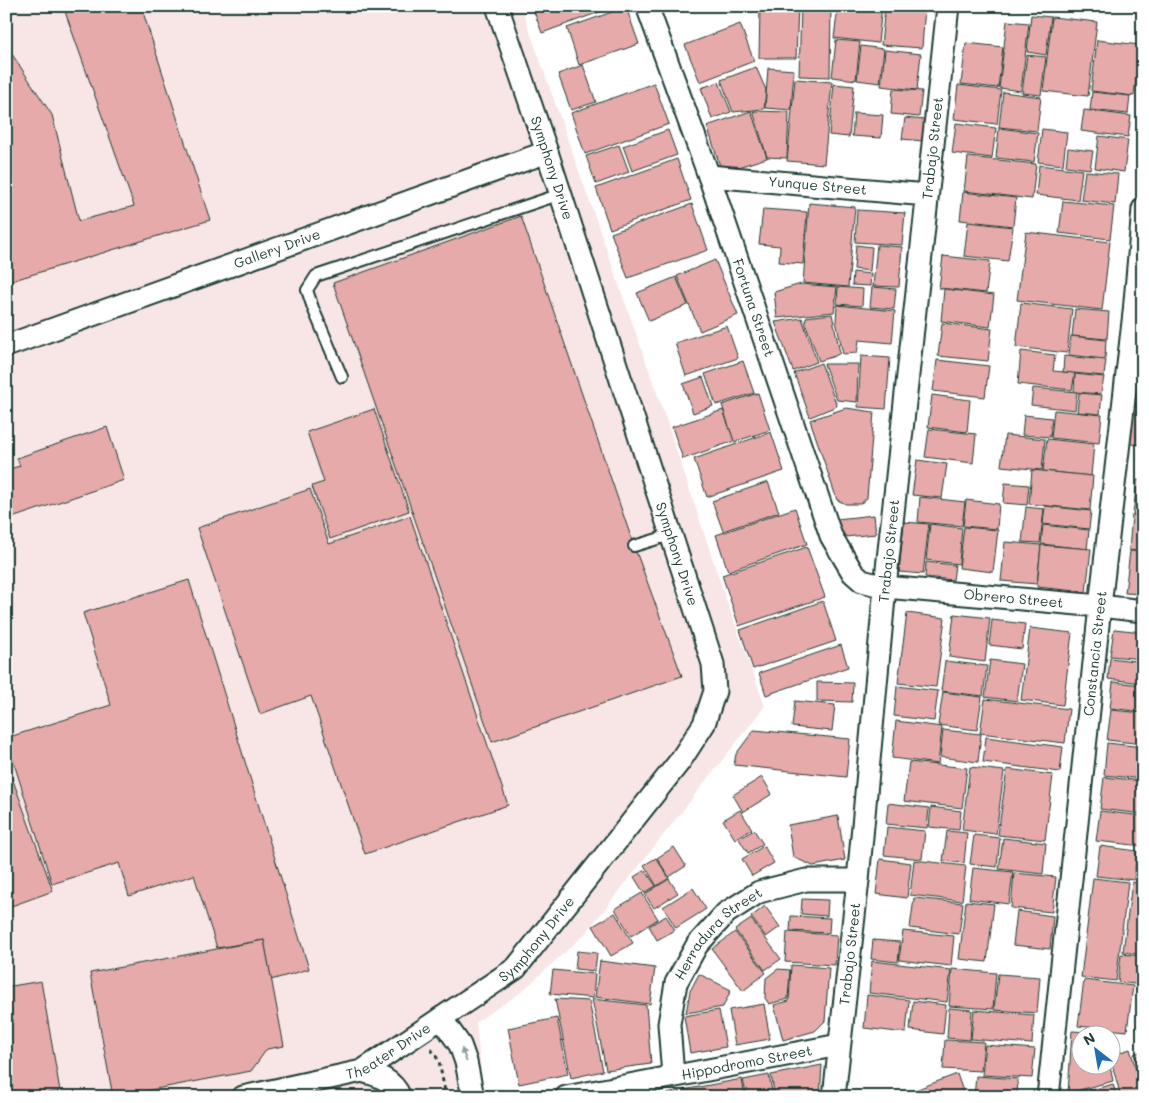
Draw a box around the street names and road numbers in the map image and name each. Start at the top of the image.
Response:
street label: Trabajo Street [917,96,947,200]
street label: Symphony Drive [527,114,578,222]
street label: Yunque Street [767,171,868,199]
street label: Gallery Drive [231,224,323,273]
street label: Fortuna Street [729,256,780,359]
street label: Trabajo Street [874,498,903,603]
street label: Symphony Drive [652,500,703,608]
street label: Obrero Street [963,584,1064,612]
street label: Constancia Street [1078,590,1111,717]
street label: Herradura Street [670,883,765,983]
street label: Symphony Drive [495,892,578,986]
street label: Trabajo Street [834,901,864,1006]
street label: Theater Drive [344,1018,434,1083]
street label: Hippodromo Street [680,1040,814,1084]

